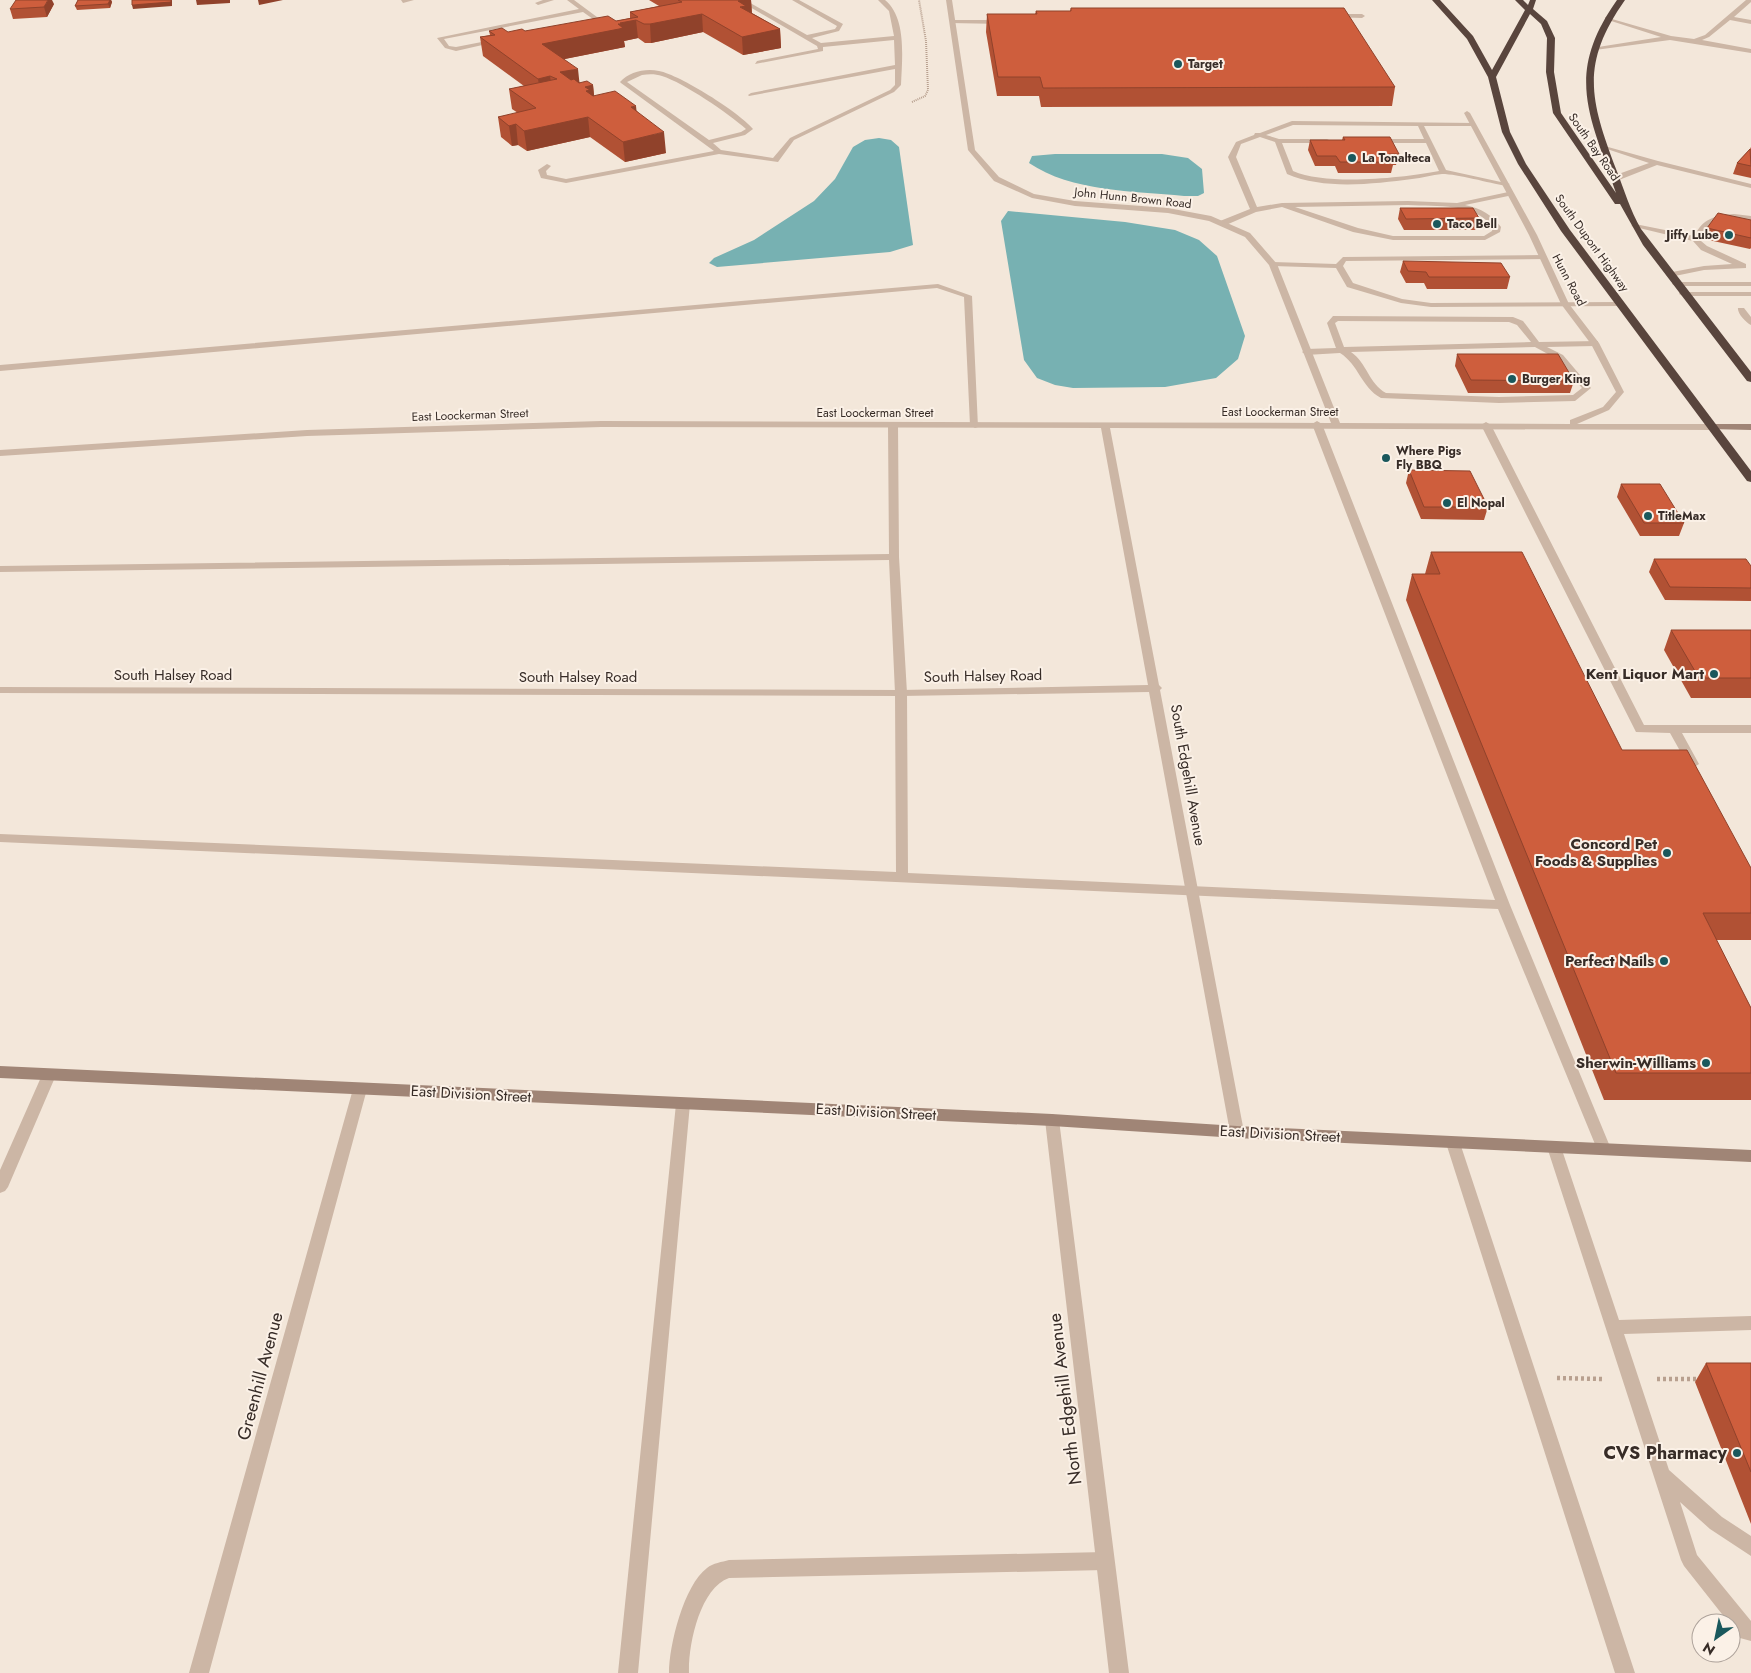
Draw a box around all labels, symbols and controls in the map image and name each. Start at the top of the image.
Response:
place label: Target [1188,55,1223,73]
marker: Target [1172,58,1184,70]
street label: South Bay Road [1564,109,1624,185]
place label: La Tonalteca [1362,149,1431,167]
marker: La Tonalteca [1346,152,1358,164]
street label: John Hunn Brown Road [1072,183,1192,213]
street label: South Dupont Highway [1550,190,1634,296]
place label: Taco Bell [1447,215,1497,233]
marker: Taco Bell [1431,218,1443,230]
place label: Jiffy Lube [1664,226,1719,244]
marker: Jiffy Lube [1723,229,1735,241]
street label: Hunn Road [1548,251,1590,309]
place label: Burger King [1522,370,1590,388]
marker: Burger King [1506,373,1518,385]
street label: East Loockerman Street [1222,403,1339,421]
street label: East Loockerman Street [411,404,529,426]
street label: East Loockerman Street [817,404,934,422]
place label: Where Pigs Fly BBQ [1396,442,1462,474]
marker: Where Pigs Fly BBQ [1380,452,1392,464]
place label: El Nopal [1457,494,1505,512]
marker: El Nopal [1441,497,1453,509]
place label: TitleMax [1658,507,1706,525]
marker: TitleMax [1642,510,1654,522]
place label: Kent Liquor Mart [1586,663,1704,685]
street label: South Halsey Road [114,664,232,686]
street label: South Halsey Road [923,664,1043,688]
street label: South Halsey Road [519,666,637,688]
marker: Kent Liquor Mart [1708,668,1720,680]
street label: South Edgehill Avenue [1165,703,1211,848]
place label: Concord Pet Foods & Supplies [1535,833,1657,872]
marker: Concord Pet Foods & Supplies [1661,847,1673,859]
place label: Perfect Nails [1565,950,1654,972]
marker: Perfect Nails [1658,955,1670,967]
place label: Sherwin-Williams [1576,1052,1696,1074]
marker: Sherwin-Williams [1700,1057,1712,1069]
street label: East Division Street [410,1080,532,1108]
street label: East Division Street [815,1098,937,1126]
street label: East Division Street [1219,1120,1341,1148]
street label: Greenhill Avenue [230,1309,290,1443]
street label: North Edgehill Avenue [1042,1312,1088,1486]
place label: CVS Pharmacy [1603,1440,1728,1466]
marker: CVS Pharmacy [1731,1447,1743,1459]
north arrow [1691,1613,1741,1663]
text: N [1699,1637,1719,1660]

